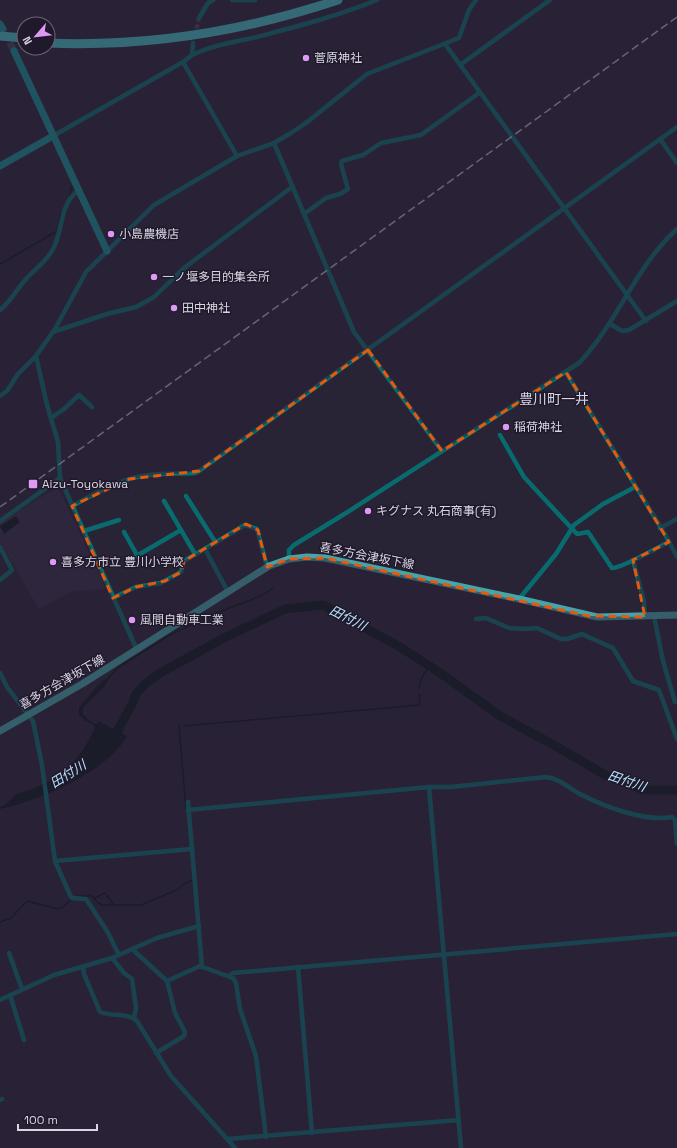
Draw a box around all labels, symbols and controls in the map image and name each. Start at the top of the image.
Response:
north arrow [16,16,56,56]
text: N [19,34,35,47]
place label: 菅原神社 [314,50,362,66]
marker: 菅原神社 [301,53,311,63]
place label: 小島農機店 [119,226,179,242]
marker: 小島農機店 [106,229,116,239]
place label: 一ノ堰多目的集会所 [162,269,270,285]
marker: 一ノ堰多目的集会所 [149,272,159,282]
place label: 田中神社 [182,300,230,316]
marker: 田中神社 [169,303,179,313]
district label: 豊川町一井 [519,390,589,408]
place label: 稲荷神社 [514,419,562,435]
marker: 稲荷神社 [501,422,511,432]
place label: Aizu-Toyokawa [42,476,128,492]
marker: Aizu-Toyokawa [27,478,39,490]
place label: キグナス 丸石商事(有) [376,503,496,519]
marker: キグナス 丸石商事(有) [363,506,373,516]
street label: 喜多方会津坂下線 [318,539,416,573]
place label: 喜多方市立 豊川小学校 [61,554,184,570]
marker: 喜多方市立 豊川小学校 [48,557,58,567]
water label: 田付川 [327,602,371,635]
place label: 風間自動車工業 [140,612,224,628]
marker: 風間自動車工業 [127,615,137,625]
street label: 喜多方会津坂下線 [16,651,108,713]
water label: 田付川 [47,755,91,792]
water label: 田付川 [606,767,650,796]
scale bar [18,1106,97,1132]
text: 100 m [24,1112,58,1128]

